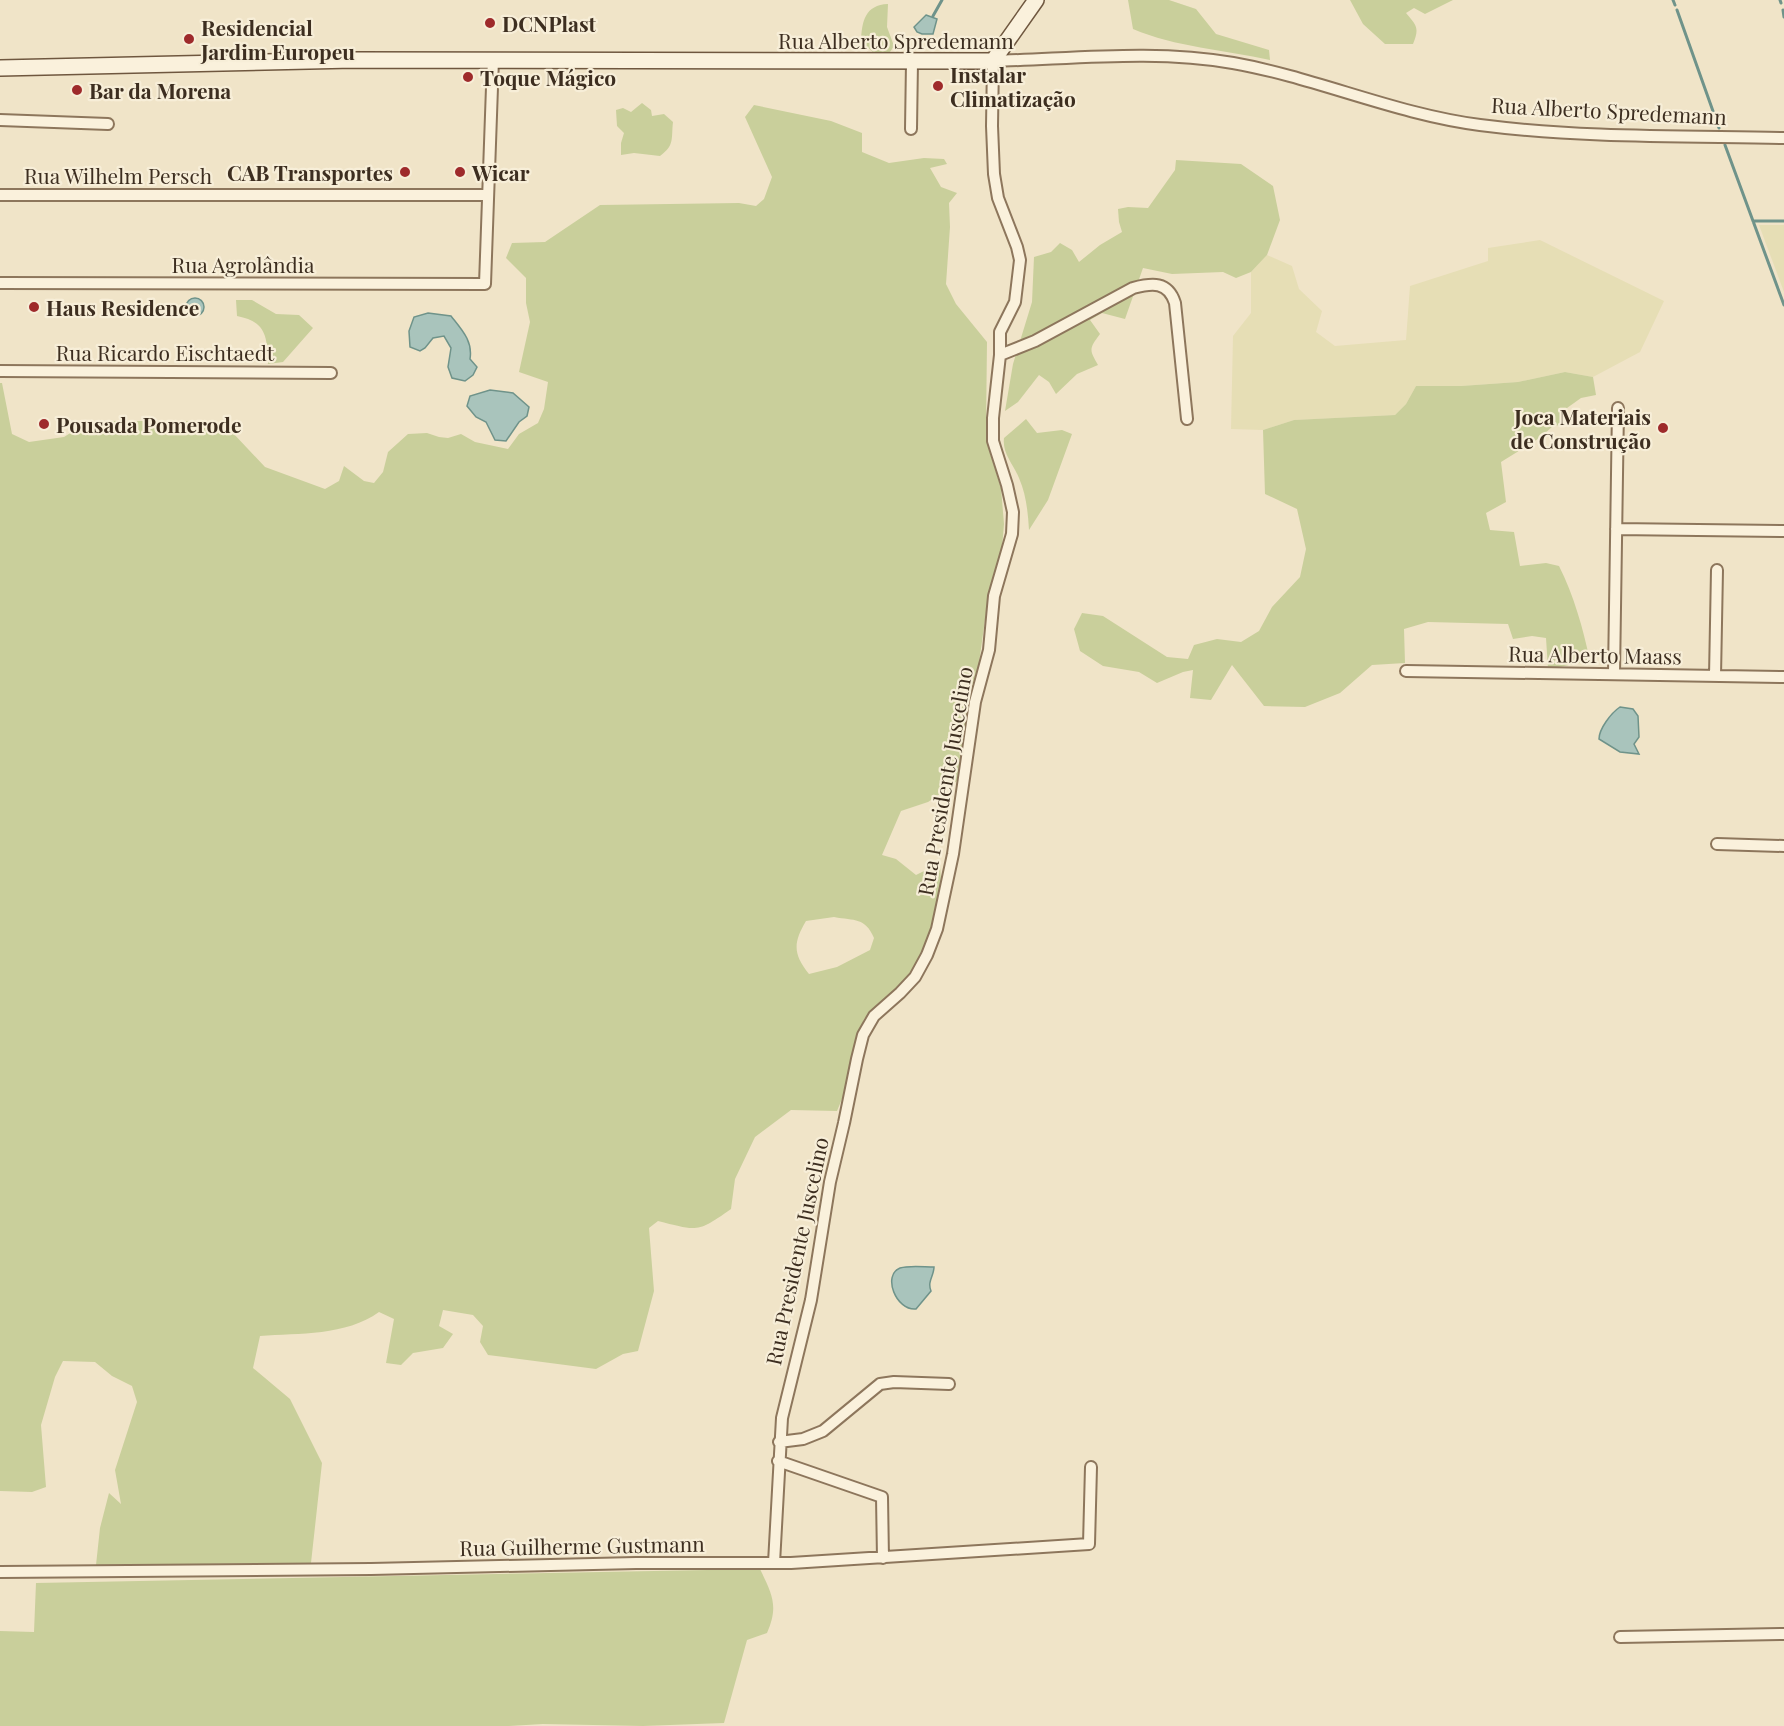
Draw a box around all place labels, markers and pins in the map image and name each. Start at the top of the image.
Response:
place label: DCNPlast [502,9,597,37]
place label: Residencial Jardim Europeu [200,13,355,65]
marker: DCNPlast [483,16,497,30]
marker: Residencial Jardim Europeu [182,32,196,46]
place label: Instalar Climatização [950,60,1076,112]
place label: Toque Mágico [480,63,616,91]
marker: Toque Mágico [461,70,475,84]
place label: Bar da Morena [89,76,231,104]
marker: Instalar Climatização [931,79,945,93]
marker: Bar da Morena [70,83,84,97]
place label: CAB Transportes [227,158,393,186]
place label: Wicar [471,158,530,186]
marker: CAB Transportes [398,165,412,179]
marker: Wicar [453,165,467,179]
place label: Haus Residence [46,293,199,321]
marker: Haus Residence [27,300,41,314]
place label: Joca Materiais de Construção [1511,402,1651,454]
place label: Pousada Pomerode [56,410,242,438]
marker: Pousada Pomerode [37,417,51,431]
marker: Joca Materiais de Construção [1656,421,1670,435]

